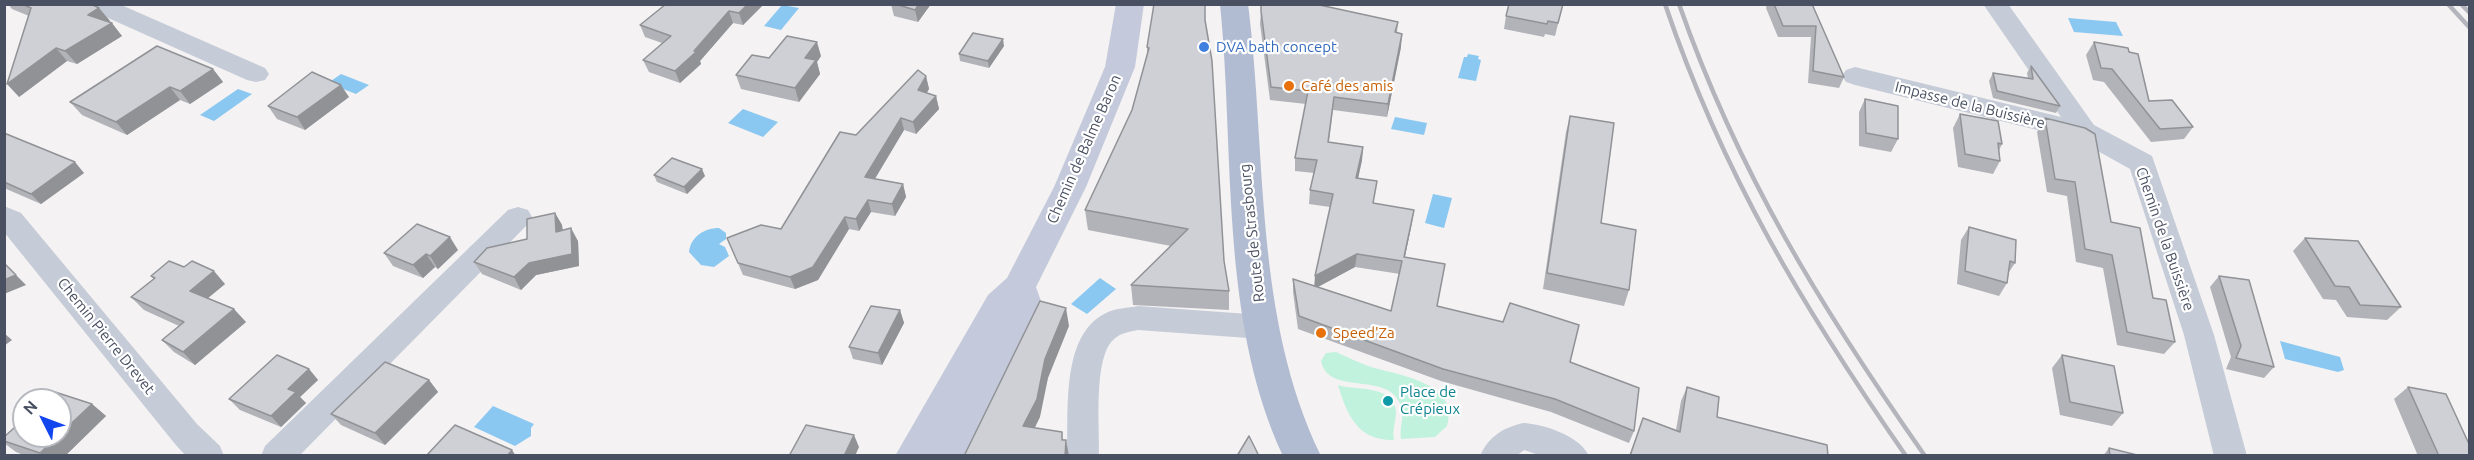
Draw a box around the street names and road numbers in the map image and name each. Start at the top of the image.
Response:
street label: Chemin de Balme Baron [1043,72,1125,226]
street label: Impasse de la Buissière [1893,78,2047,132]
street label: Route de Strasbourg [1236,163,1268,303]
street label: Chemin de la Buissière [2132,165,2198,313]
street label: Chemin Pierre Drevet [54,274,158,398]

